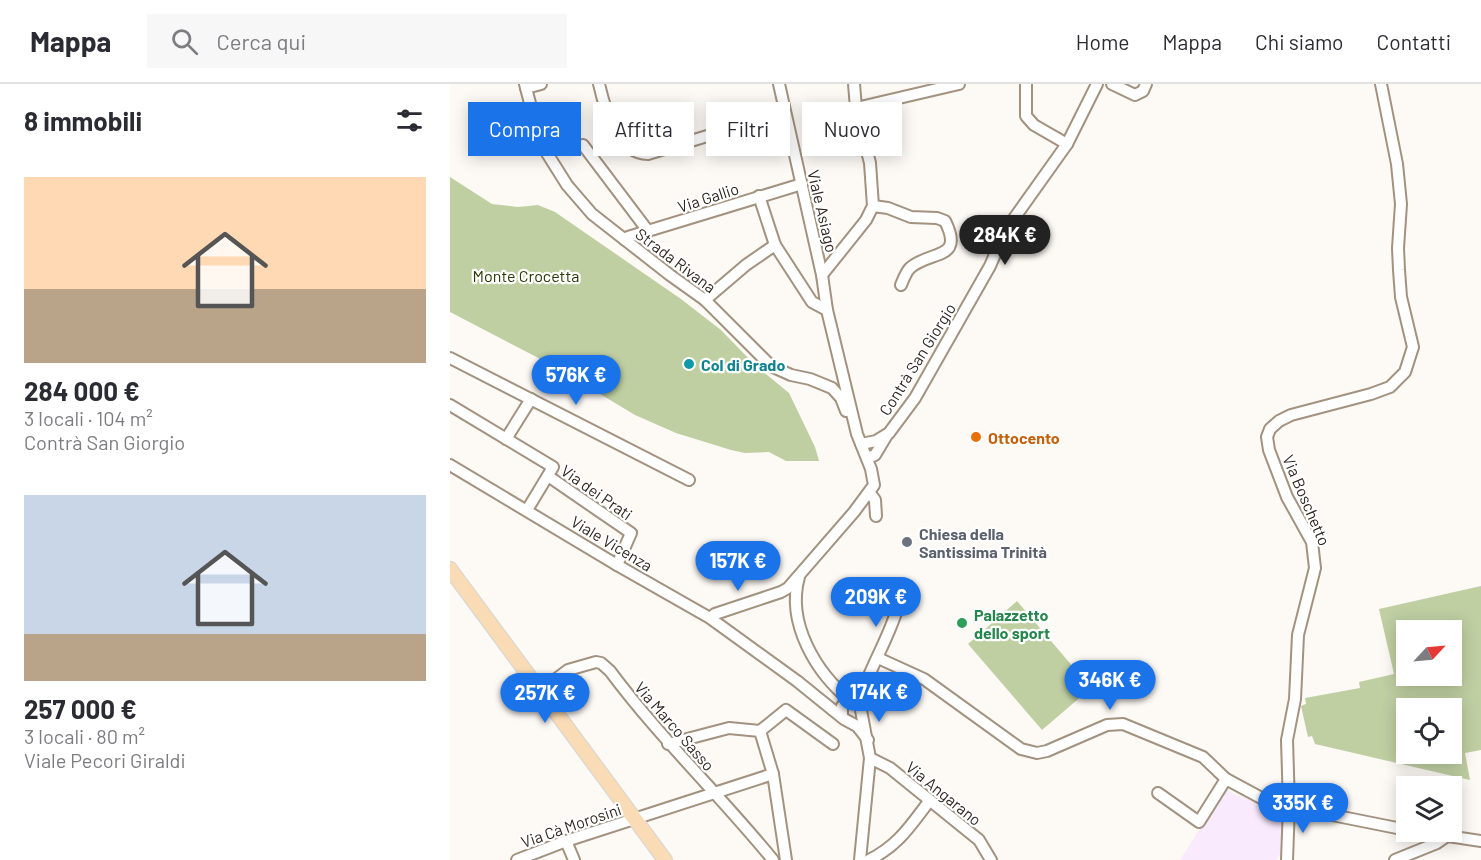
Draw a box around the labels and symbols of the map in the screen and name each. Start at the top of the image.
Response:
street label: Viale Asiago [804,168,842,254]
street label: Via Gallio [675,178,741,216]
pin: 284K € [956,215,1054,266]
street label: Strada Rivana [632,224,720,296]
park label: Monte Crocetta [473,266,579,285]
street label: Contrà San Giorgio [875,299,959,419]
pin: 576K € [527,355,625,406]
place label: Col di Grado [701,355,785,374]
marker: Col di Grado [682,357,696,371]
place label: Ottocento [988,428,1060,447]
marker: Ottocento [969,430,983,444]
street label: Via Boschetto [1279,452,1335,548]
street label: Via dei Prati [558,460,636,524]
street label: Viale Vicenza [568,511,656,575]
place label: Chiesa della Santissima Trinità [919,524,1047,561]
marker: Chiesa della Santissima Trinità [900,535,914,549]
pin: 157K € [689,541,787,592]
pin: 209K € [827,577,925,628]
place label: Palazzetto dello sport [974,605,1050,642]
marker: Palazzetto dello sport [955,616,969,630]
north arrow [1396,620,1462,686]
pin: 346K € [1061,660,1159,711]
pin: 174K € [830,672,928,723]
pin: 257K € [496,673,594,724]
street label: Via Marco Sasso [631,678,719,774]
street label: Via Angarano [903,757,985,829]
pin: 335K € [1254,783,1352,834]
street label: Via Cà Morosini [518,799,624,851]

